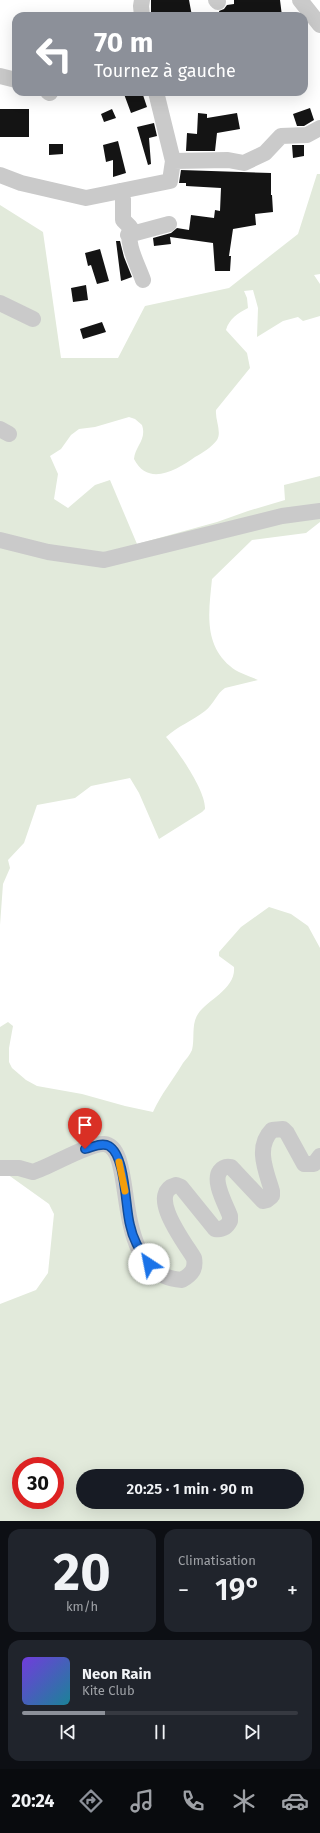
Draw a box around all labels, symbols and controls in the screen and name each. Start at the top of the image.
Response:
text: 70 m [94,26,153,59]
icon: left [28,28,80,80]
text: Tournez à gauche [94,60,236,82]
pin [68,1108,102,1149]
icon: arrive [74,1114,96,1136]
position arrow [128,1243,170,1285]
speed limit sign: 30 [12,1457,64,1509]
text: 20:25 · 1 min · 90 m [127,1480,253,1498]
text: 20 [53,1541,111,1604]
text: Climatisation [178,1553,256,1568]
text: 19° [215,1572,261,1608]
text: − [178,1577,189,1604]
text: + [287,1577,298,1604]
text: km/h [66,1599,98,1614]
text: Neon Rain [82,1665,151,1683]
text: Kite Club [82,1683,135,1698]
icon: previous [57,1721,79,1743]
icon: pause [149,1721,171,1743]
icon: next [241,1721,263,1743]
icon: directions [77,1787,105,1815]
icon: music [128,1787,156,1815]
icon: phone [179,1787,207,1815]
icon: climate [230,1787,258,1815]
icon: car [281,1787,309,1815]
text: 20:24 [11,1790,55,1812]

